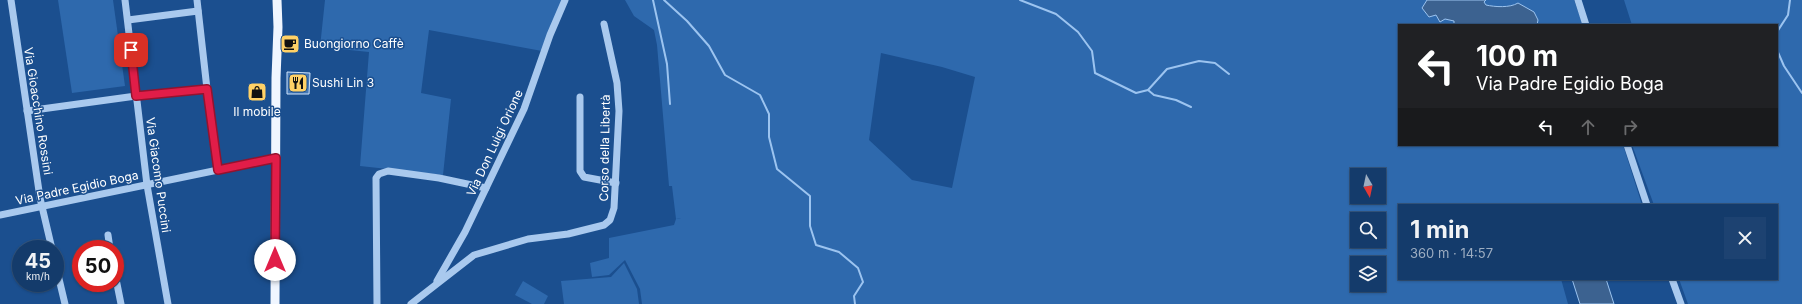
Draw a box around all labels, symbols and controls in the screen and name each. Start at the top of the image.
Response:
pin [114,33,148,67]
cafe icon: Buongiorno Caffè [279,33,301,55]
place label: Buongiorno Caffè [304,36,404,51]
icon: arrive [120,39,142,61]
text: 100 m [1476,39,1558,73]
icon: left [1410,40,1462,92]
street label: Via Gioacchino Rossini [21,46,56,176]
restaurant icon: Sushi Lin 3 [287,72,309,94]
text: Via Padre Egidio Boga [1476,73,1664,94]
place label: Sushi Lin 3 [312,75,374,90]
shop icon: Il mobile [246,81,268,103]
street label: Via Don Luigi Orione [463,87,526,199]
street label: Corso della Libertà [596,94,613,202]
place label: Il mobile [233,104,281,119]
street label: Via Giacomo Puccini [143,116,174,234]
icon: left [1535,116,1557,138]
icon: ahead [1577,116,1599,138]
icon: right [1619,116,1641,138]
street label: Via Padre Egidio Boga [14,167,140,208]
north arrow [1350,168,1386,204]
map controls [1350,168,1386,292]
button: search [1350,212,1386,248]
text: 1 min [1410,215,1469,244]
button: close [1724,217,1766,259]
position arrow [254,239,296,281]
speed limit sign: 50 [72,240,124,292]
text: 360 m · 14:57 [1410,245,1493,261]
text: 45 [25,249,51,273]
button: layers [1350,256,1386,292]
text: km/h [26,270,50,282]

